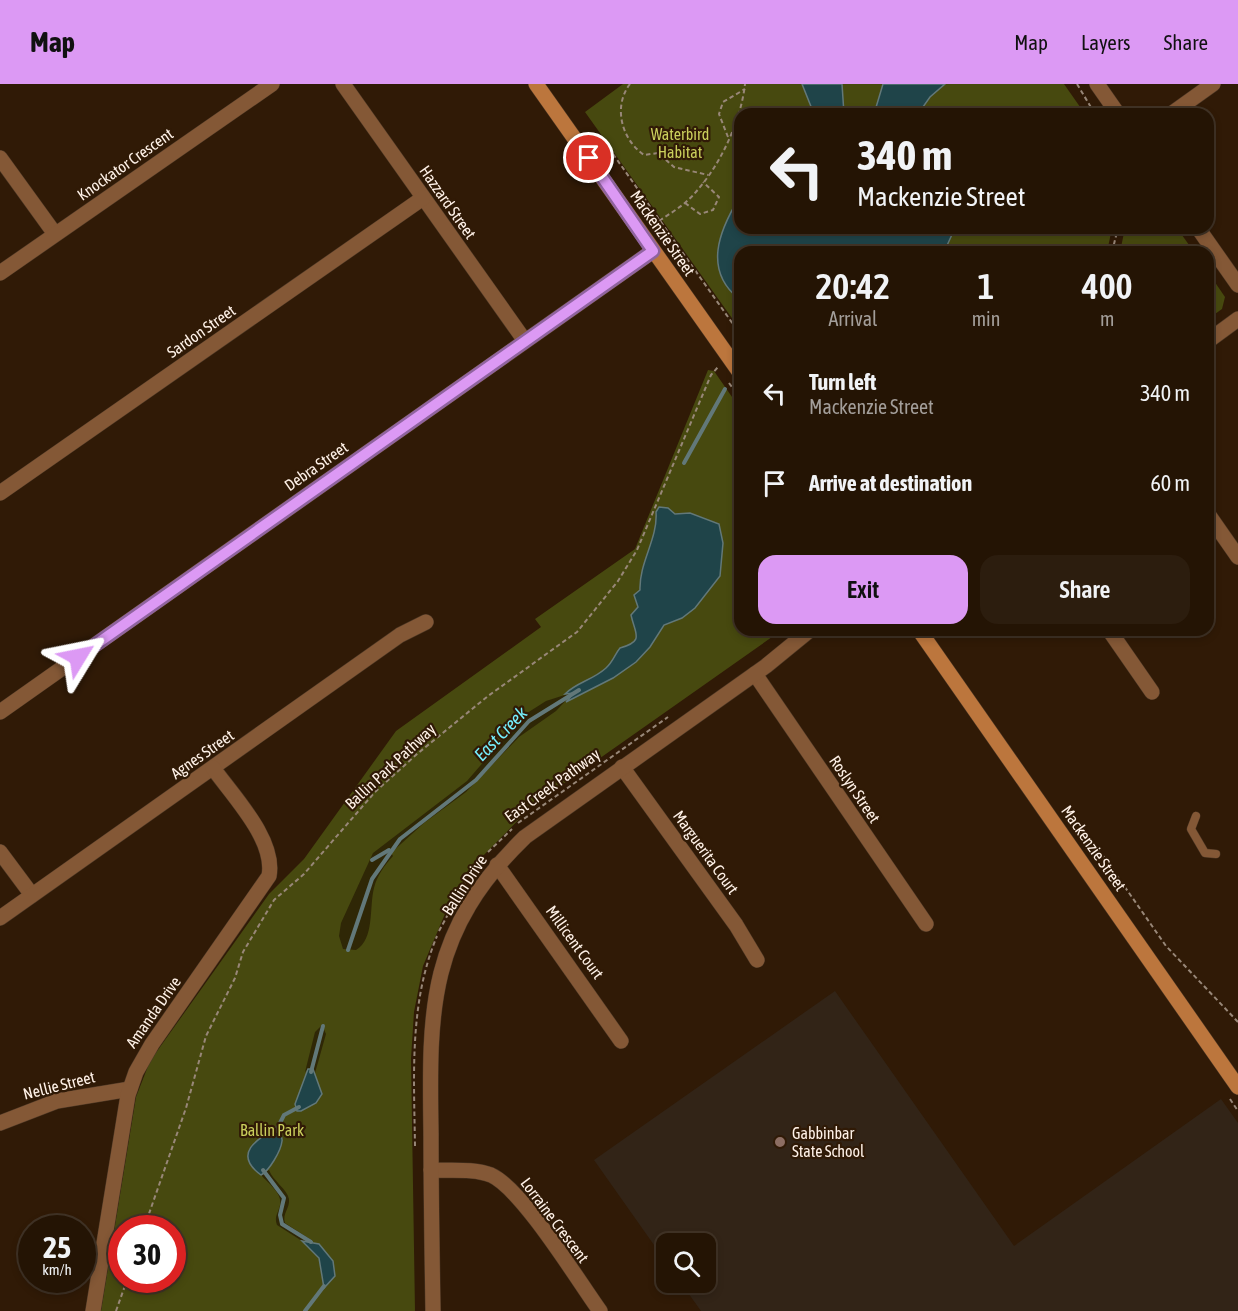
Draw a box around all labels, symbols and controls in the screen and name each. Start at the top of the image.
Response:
text: Map [30,26,75,58]
text: Map [1014,30,1048,54]
text: Layers [1081,30,1131,54]
text: Share [1164,30,1208,54]
street label: Knockator Crescent [74,124,177,204]
park label: Waterbird Habitat [651,125,709,161]
text: 340 m [857,131,952,179]
pin [563,132,614,183]
icon: left [758,132,836,210]
icon: arrive [572,141,605,174]
street label: Hazzard Street [416,162,480,242]
text: Mackenzie Street [857,181,1025,212]
street label: Mackenzie Street [627,187,699,279]
text: 20:42 [815,265,890,307]
text: 1 [978,265,994,307]
text: 400 [1082,265,1133,307]
street label: Sardon Street [163,301,239,361]
text: Arrival [828,307,877,330]
text: min [972,307,1000,330]
text: m [1100,307,1114,330]
text: Turn left [809,369,876,395]
icon: left [758,377,791,410]
text: 340 m [1140,380,1190,406]
text: Mackenzie Street [809,395,934,418]
street label: Debra Street [281,437,351,494]
icon: arrive [758,467,791,500]
text: Arrive at destination [809,470,972,496]
text: 60 m [1150,470,1190,496]
button: Exit [758,555,968,624]
button: Share [980,555,1190,624]
position arrow [46,625,110,689]
water label: East Creek [470,702,532,765]
street label: Ballin Park Pathway [341,719,440,813]
street label: Agnes Street [167,726,238,783]
street label: East Creek Pathway [501,744,604,826]
street label: Roslyn Street [825,752,884,827]
street label: Mackenzie Street [1058,802,1130,894]
street label: Marguerita Court [669,807,742,898]
street label: Ballin Drive [438,851,490,919]
street label: Millicent Court [542,902,608,982]
street label: Amanda Drive [122,973,184,1051]
street label: Nellie Street [21,1067,97,1103]
park label: Ballin Park [240,1121,304,1139]
place label: Gabbinbar State School [792,1124,865,1160]
marker: Gabbinbar State School [773,1135,787,1149]
street label: Lorraine Crescent [517,1174,593,1266]
speed limit sign: 30 [108,1215,186,1293]
text: 25 [43,1230,71,1264]
map controls [656,1233,716,1293]
button: search [656,1233,716,1293]
text: km/h [42,1261,72,1278]

